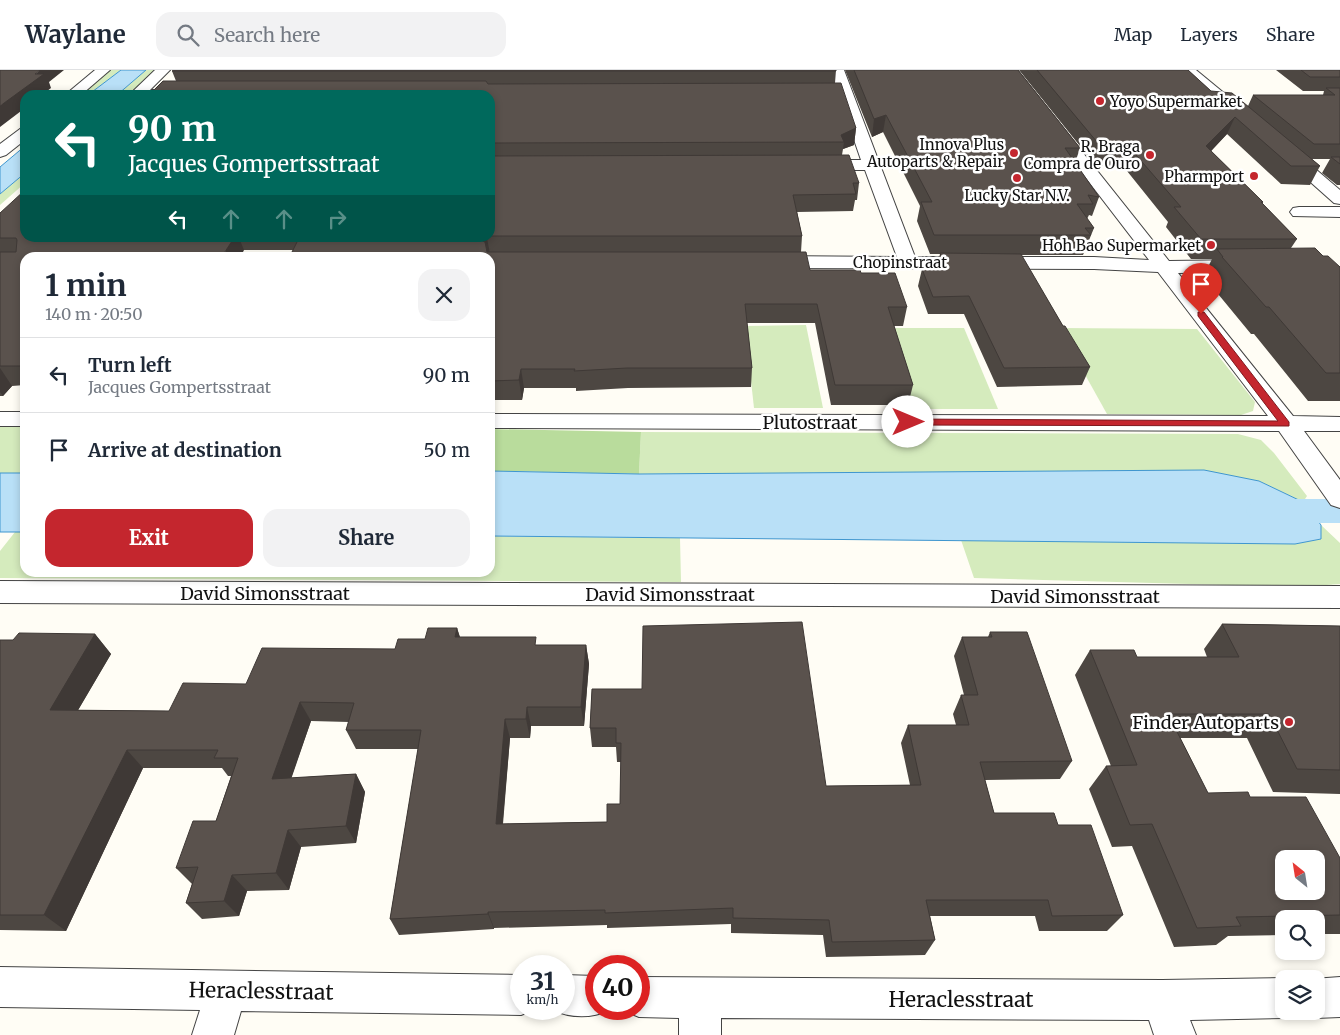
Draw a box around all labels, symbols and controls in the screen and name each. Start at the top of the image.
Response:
search box [156,12,506,57]
text: Waylane [25,19,126,50]
icon: search [174,21,202,49]
text: Search here [214,23,320,47]
text: Map [1114,23,1152,46]
text: Layers [1180,23,1238,46]
text: Share [1266,23,1315,46]
place label: Yoyo Supermarket [1109,92,1242,111]
marker: Yoyo Supermarket [1094,95,1106,107]
text: 90 m [128,107,216,151]
icon: left [45,110,110,175]
place label: Innova Plus Autoparts & Repair [866,135,1004,171]
place label: R. Braga Compra de Ouro [1024,137,1140,173]
marker: Innova Plus Autoparts & Repair [1008,147,1020,159]
marker: R. Braga Compra de Ouro [1144,149,1156,161]
text: Jacques Gompertsstraat [128,150,380,178]
place label: Pharmport [1164,167,1244,186]
marker: Pharmport [1248,170,1260,182]
marker: Lucky Star N.V. [1011,172,1023,184]
place label: Lucky Star N.V. [964,186,1070,205]
icon: left [164,205,192,233]
icon: ahead [217,205,245,233]
icon: ahead [270,205,298,233]
icon: right [323,205,351,233]
place label: Hoh Bao Supermarket [1042,236,1201,255]
marker: Hoh Bao Supermarket [1205,239,1217,251]
street label: Chopinstraat [853,253,947,272]
pin [1180,263,1222,314]
text: 1 min [45,266,127,304]
button: close [418,269,470,321]
icon: arrive [1187,270,1215,298]
text: 140 m · 20:50 [45,304,143,324]
text: Turn left [88,353,172,377]
icon: left [45,361,73,389]
text: 90 m [423,363,470,387]
text: Jacques Gompertsstraat [88,377,271,397]
position arrow [881,395,933,447]
street label: Plutostraat [762,411,858,434]
icon: arrive [45,436,73,464]
text: Arrive at destination [88,438,282,462]
text: 50 m [424,438,470,462]
button: Exit [45,509,253,567]
button: Share [263,509,470,567]
street label: David Simonsstraat [180,582,350,605]
street label: David Simonsstraat [585,583,755,606]
street label: David Simonsstraat [990,585,1160,608]
place label: Finder Autoparts [1132,711,1279,734]
marker: Finder Autoparts [1283,716,1295,728]
north arrow [1275,850,1325,900]
map controls [1275,850,1325,1020]
button: search [1275,910,1325,960]
speed limit sign: 40 [585,955,650,1020]
text: 31 [530,965,555,997]
button: layers [1275,970,1325,1020]
street label: Heraclesstraat [188,976,334,1006]
street label: Heraclesstraat [889,986,1033,1013]
text: km/h [527,992,558,1007]

